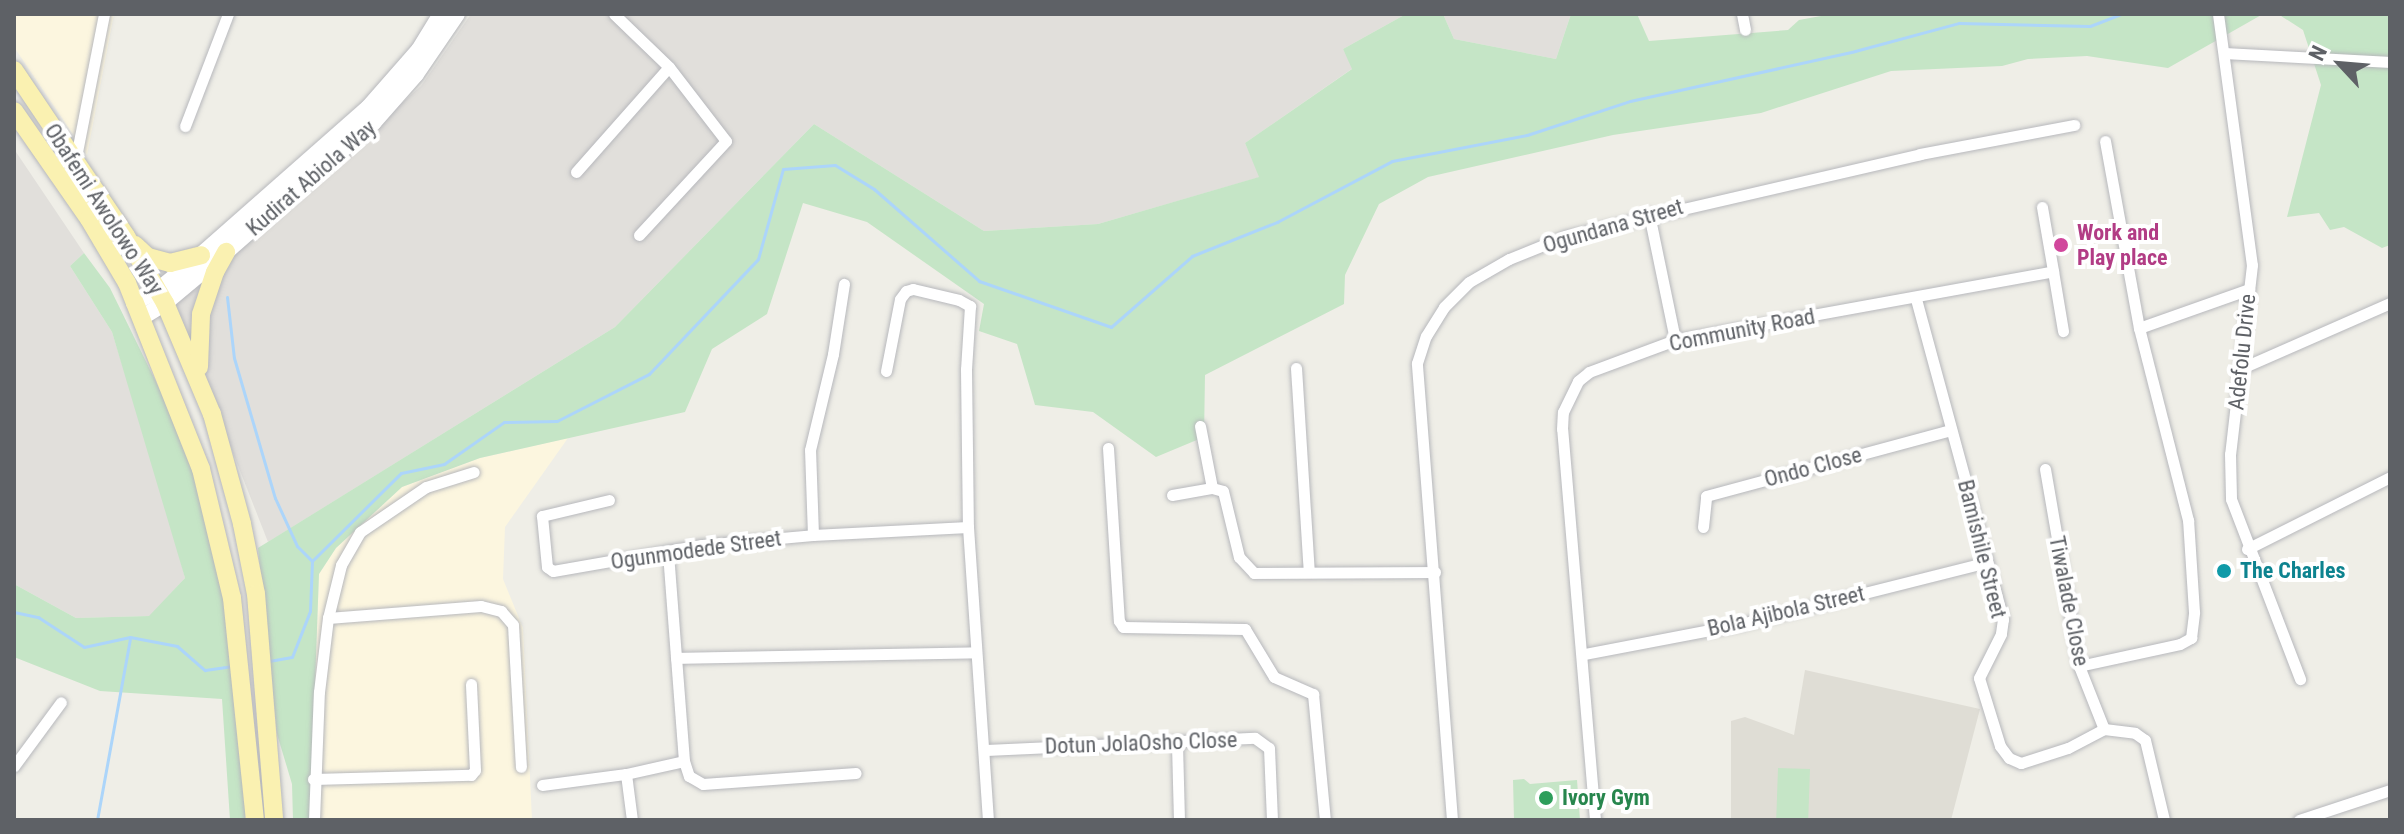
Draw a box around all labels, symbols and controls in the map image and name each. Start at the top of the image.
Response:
north arrow [2300,24,2380,104]
text: N [2304,42,2332,65]
street label: Kudirat Abiola Way [241,115,381,241]
street label: Obafemi Awolowo Way [39,119,169,299]
street label: Ogundana Street [1540,193,1686,259]
place label: Work and Play place [2077,219,2168,270]
marker: Work and Play place [2052,236,2070,254]
street label: Adefolu Drive [2223,293,2261,411]
street label: Community Road [1667,303,1817,357]
street label: Ondo Close [1761,441,1865,493]
street label: Bamishile Street [1952,477,2012,621]
street label: Ogunmodede Street [609,525,783,575]
street label: Tiwalade Close [2043,534,2095,668]
place label: The Charles [2240,558,2345,584]
marker: The Charles [2215,562,2233,580]
street label: Bola Ajibola Street [1705,580,1867,642]
street label: Dotun JolaOsho Close [1044,726,1238,760]
place label: Ivory Gym [1562,785,1650,811]
marker: Ivory Gym [1537,789,1555,807]

